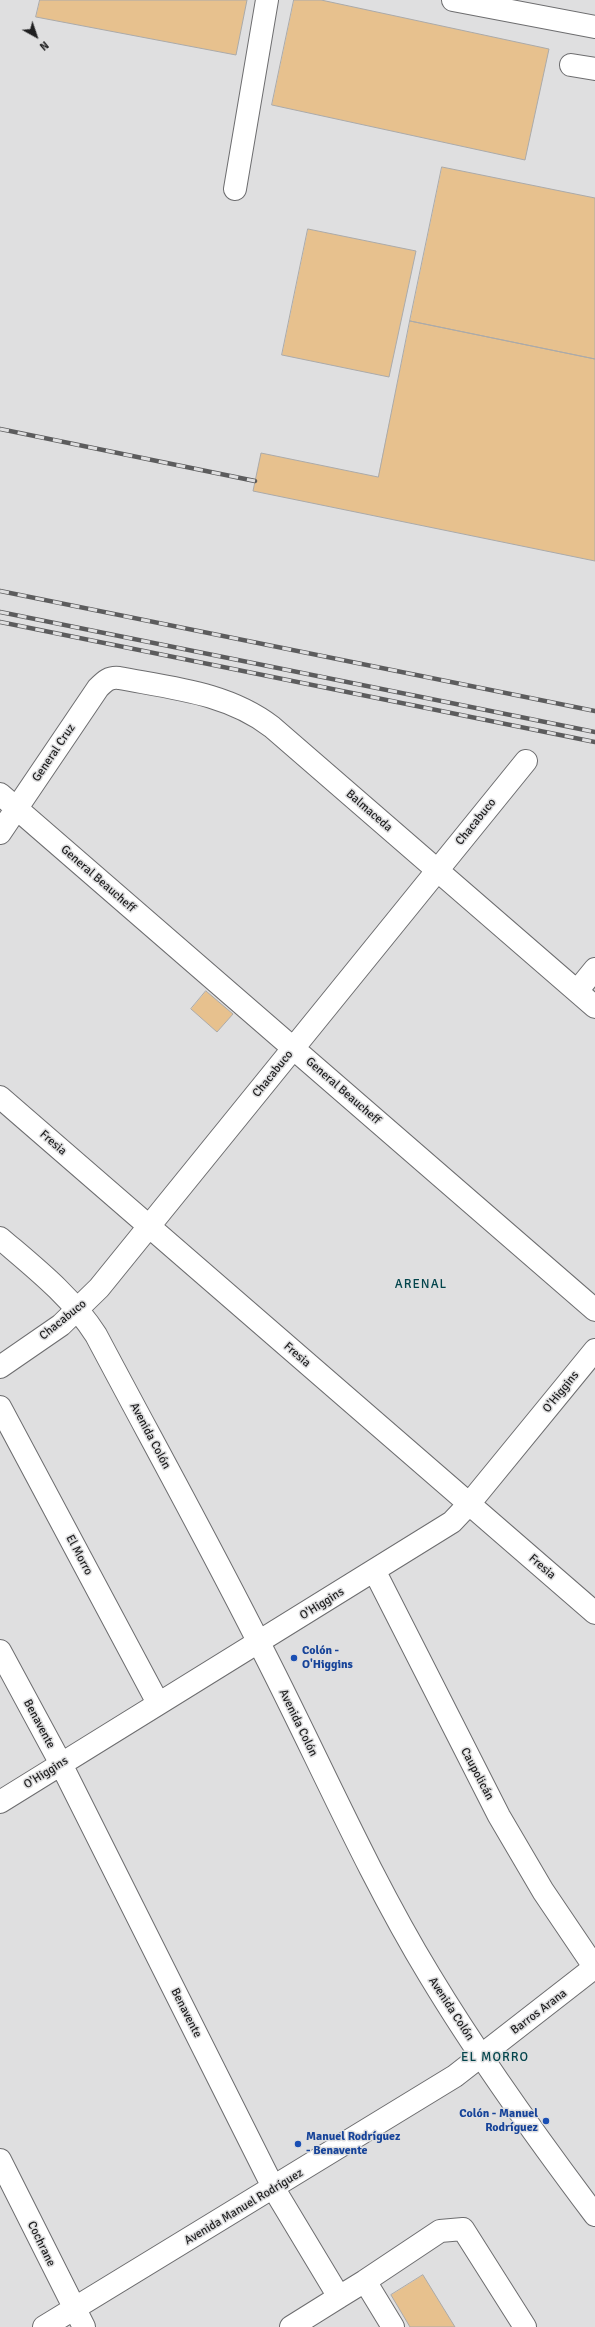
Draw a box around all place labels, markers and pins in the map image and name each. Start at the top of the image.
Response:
place label: Colón - O'Higgins [302,1644,353,1672]
marker: Colón - O'Higgins [289,1653,299,1663]
place label: Colón - Manuel Rodríguez [459,2107,538,2135]
marker: Colón - Manuel Rodríguez [541,2116,551,2126]
place label: Manuel Rodríguez - Benavente [306,2130,400,2158]
marker: Manuel Rodríguez - Benavente [293,2139,303,2149]

